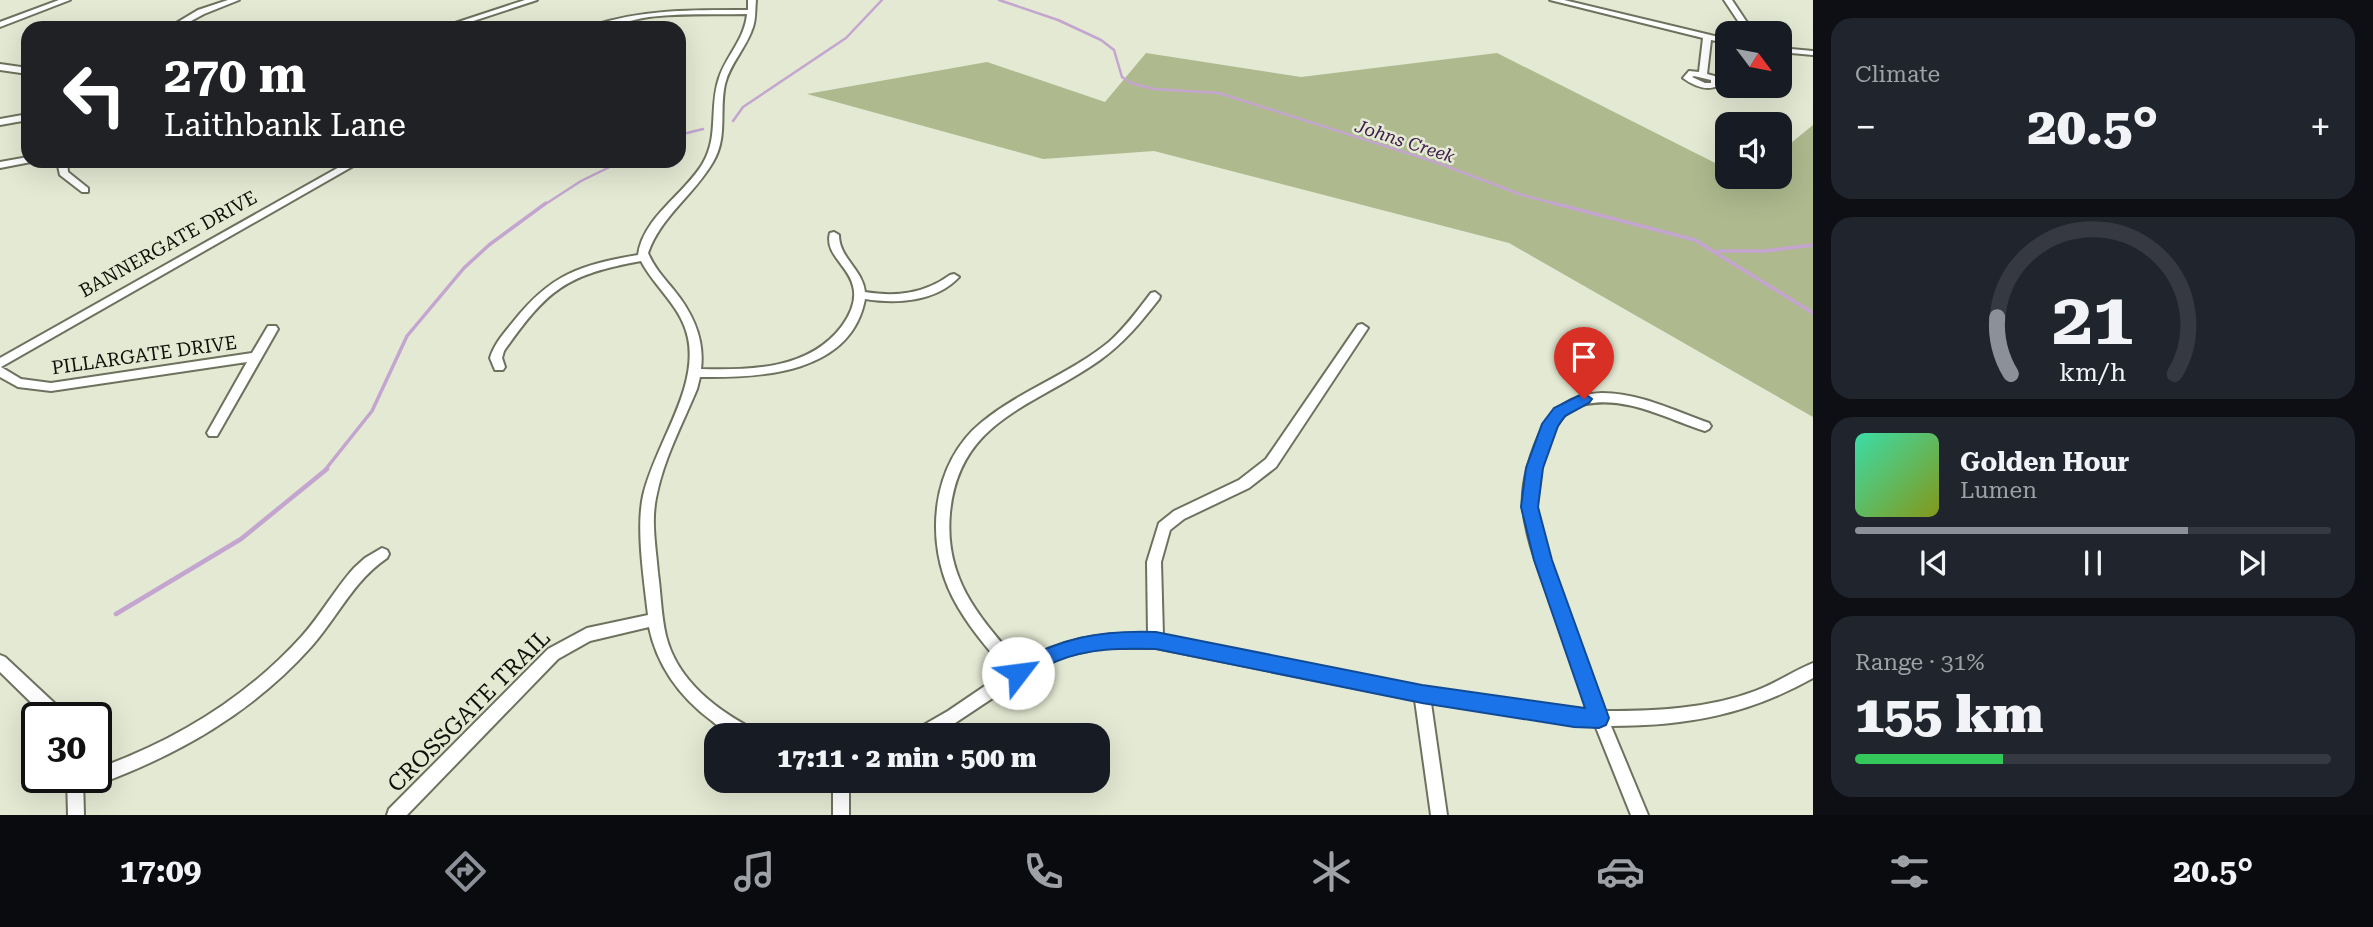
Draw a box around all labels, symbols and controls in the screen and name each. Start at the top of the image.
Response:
north arrow [1715,21,1792,98]
map controls [1715,21,1792,189]
text: 270 m [164,47,306,104]
icon: left [49,49,140,140]
text: Climate [1855,61,1940,88]
text: 20.5° [2028,96,2158,157]
text: − [1855,105,1876,149]
text: + [2310,105,2331,149]
text: Laithbank Lane [164,106,406,144]
button: sound [1715,112,1792,189]
water label: Johns Creek [1352,115,1458,167]
street label: BANNERGATE DRIVE [75,186,261,302]
text: 21 [2052,277,2134,362]
pin [1554,327,1614,399]
street label: PILLARGATE DRIVE [50,331,238,379]
icon: arrive [1565,338,1603,376]
text: km/h [2060,358,2126,387]
text: Golden Hour [1960,447,2129,477]
text: Lumen [1960,477,2037,504]
icon: previous [1915,544,1953,582]
icon: pause [2074,544,2112,582]
icon: next [2233,544,2271,582]
street label: CROSSGATE TRAIL [382,624,556,798]
position arrow [981,636,1055,710]
text: Range · 31% [1855,649,1984,676]
text: 155 km [1855,684,2043,745]
speed limit sign: 30 [21,702,112,793]
text: 17:11 · 2 min · 500 m [777,743,1037,773]
icon: directions [441,847,490,896]
icon: music [730,847,779,896]
icon: phone [1019,847,1068,896]
icon: climate [1307,847,1356,896]
icon: car [1596,847,1645,896]
icon: filters [1885,847,1934,896]
text: 17:09 [120,852,202,890]
text: 20.5° [2173,852,2253,890]

